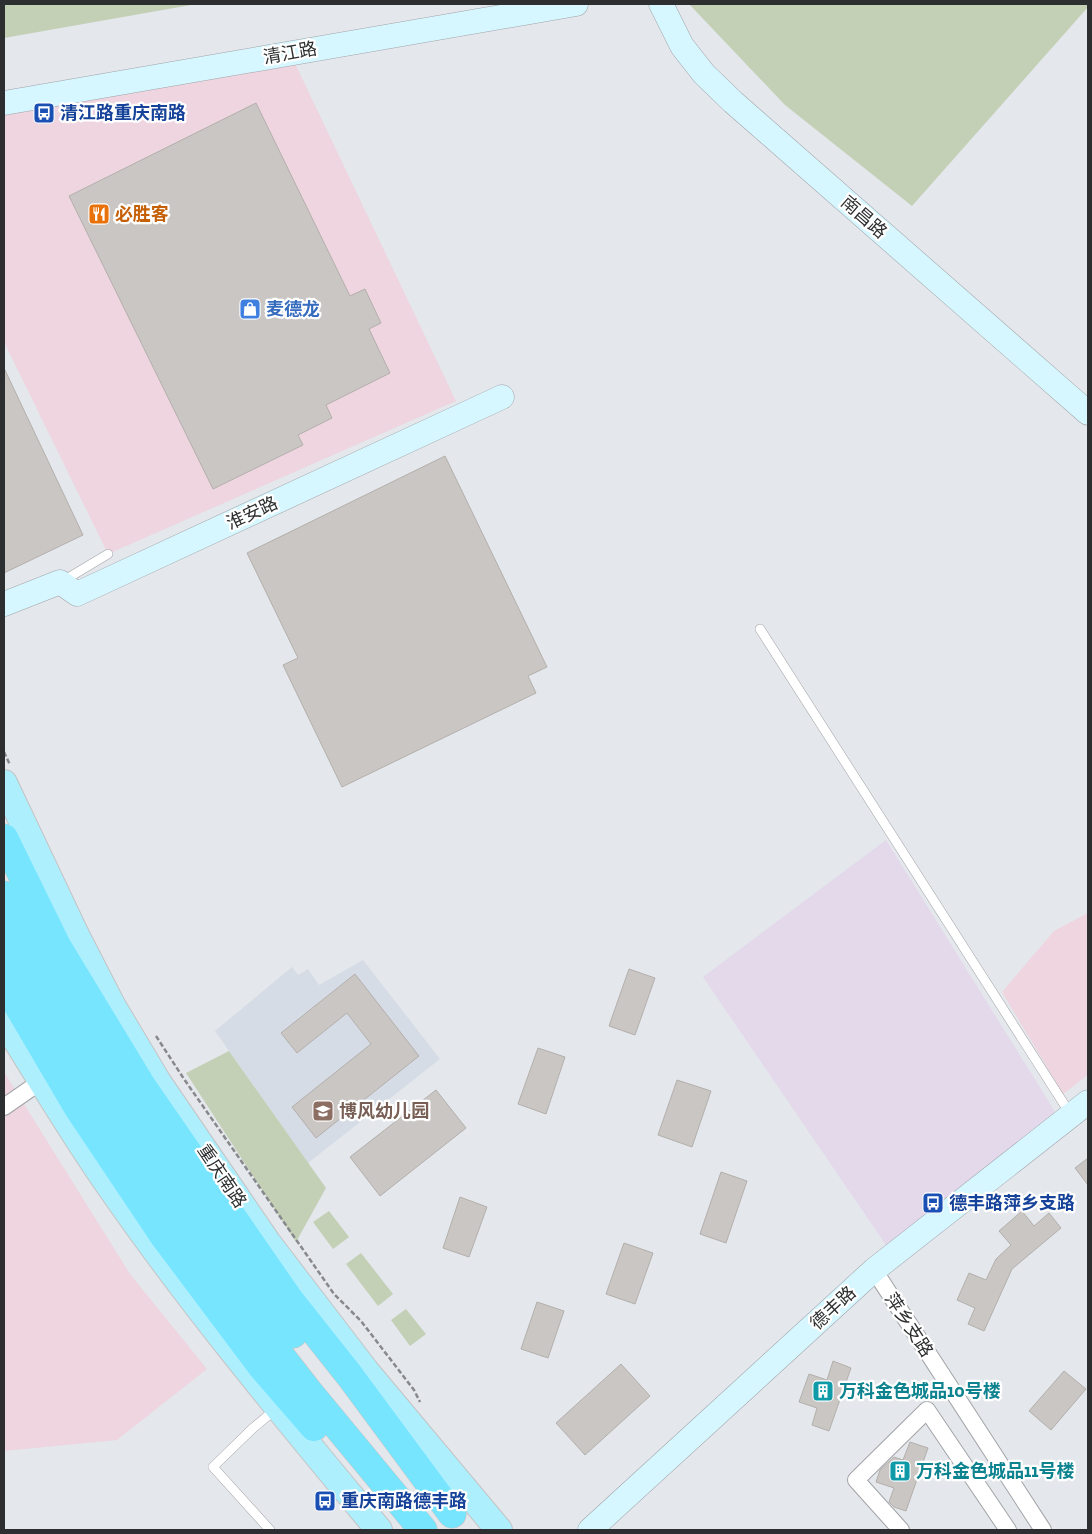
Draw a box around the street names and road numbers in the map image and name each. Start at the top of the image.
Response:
street label: 清江路 [262,37,318,69]
street label: 南昌路 [836,191,892,243]
street label: 淮安路 [223,492,281,534]
street label: 重庆南路 [193,1140,251,1212]
street label: 德丰路 [806,1282,860,1334]
street label: 萍乡支路 [880,1289,938,1361]

